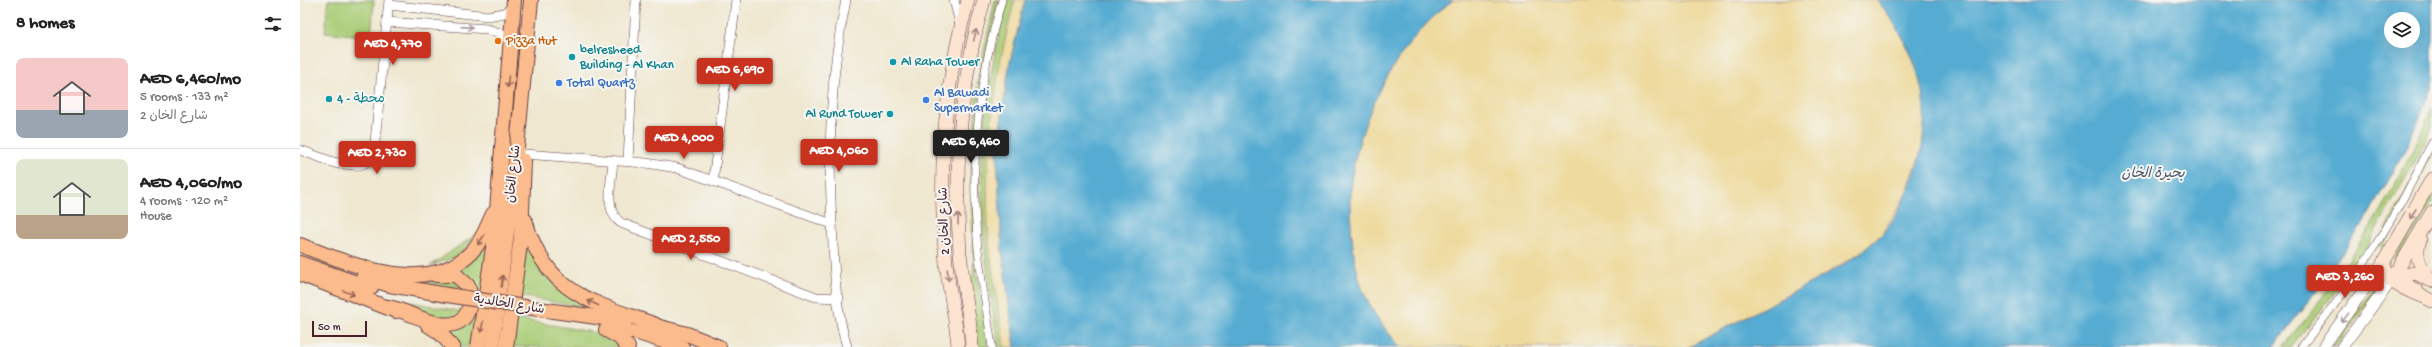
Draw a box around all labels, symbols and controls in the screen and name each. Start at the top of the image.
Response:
map controls [2384,12,2420,48]
button: layers [2384,12,2420,48]
icon: filters [262,13,284,35]
text: 8 homes [16,14,74,34]
one-way arrow [460,24,473,31]
one-way arrow [971,29,979,42]
pin: AED 4,770 [347,32,439,66]
place label: Pizza Hut [505,34,558,49]
marker: Pizza Hut [493,36,503,46]
text: AED 4,770 [364,37,422,52]
place label: belresheed Building - Al Khan [579,43,675,73]
marker: belresheed Building - Al Khan [567,52,577,62]
place label: Al Raha Tower [901,55,980,70]
marker: Al Raha Tower [888,57,898,67]
pin: AED 6,690 [689,58,781,92]
text: AED 6,690 [706,63,764,78]
text: AED 6,460/mo [140,70,241,90]
icon: home [48,74,96,122]
one-way arrow [504,75,511,88]
place label: Total Quartz [566,76,636,91]
marker: Total Quartz [554,78,564,88]
place label: Al Bawadi Supermarket [934,86,1004,116]
text: 5 rooms · 133 m² [140,90,228,105]
place label: محطة - 4 [337,92,385,107]
marker: محطة - 4 [324,94,334,104]
marker: Al Bawadi Supermarket [921,95,931,105]
place label: Al Rund Tower [805,107,883,122]
text: شارع الخان 2 [140,109,208,124]
marker: Al Rund Tower [885,109,895,119]
pin: AED 4,000 [638,126,730,160]
pin: AED 6,460 [925,130,1017,164]
text: AED 4,000 [654,131,714,146]
text: AED 6,460 [942,135,1000,150]
pin: AED 4,060 [793,139,885,173]
pin: AED 2,730 [331,141,423,175]
street label: شارع الخان [503,144,525,204]
text: AED 4,060 [810,144,868,159]
text: AED 2,730 [348,146,406,161]
water label: بحيرة الخان [2122,166,2185,183]
text: AED 4,060/mo [140,174,242,194]
icon: home [48,175,96,223]
street label: شارع الخان 2 [936,187,954,255]
text: 4 rooms · 120 m² [140,194,228,209]
one-way arrow [2409,207,2417,219]
text: House [140,209,172,224]
one-way arrow [955,213,962,226]
pin: AED 2,550 [645,227,737,261]
text: AED 2,550 [662,232,720,247]
one-way arrow [476,234,484,246]
pin: AED 3,260 [2299,265,2391,299]
one-way arrow [944,268,952,281]
text: AED 3,260 [2316,270,2374,285]
one-way arrow [498,275,506,288]
one-way arrow [343,289,355,297]
street label: شارع الخالدية [473,292,545,318]
one-way arrow [587,299,599,306]
one-way arrow [2341,313,2349,324]
scale bar [312,319,367,338]
one-way arrow [478,320,486,333]
text: 50 m [318,322,340,334]

